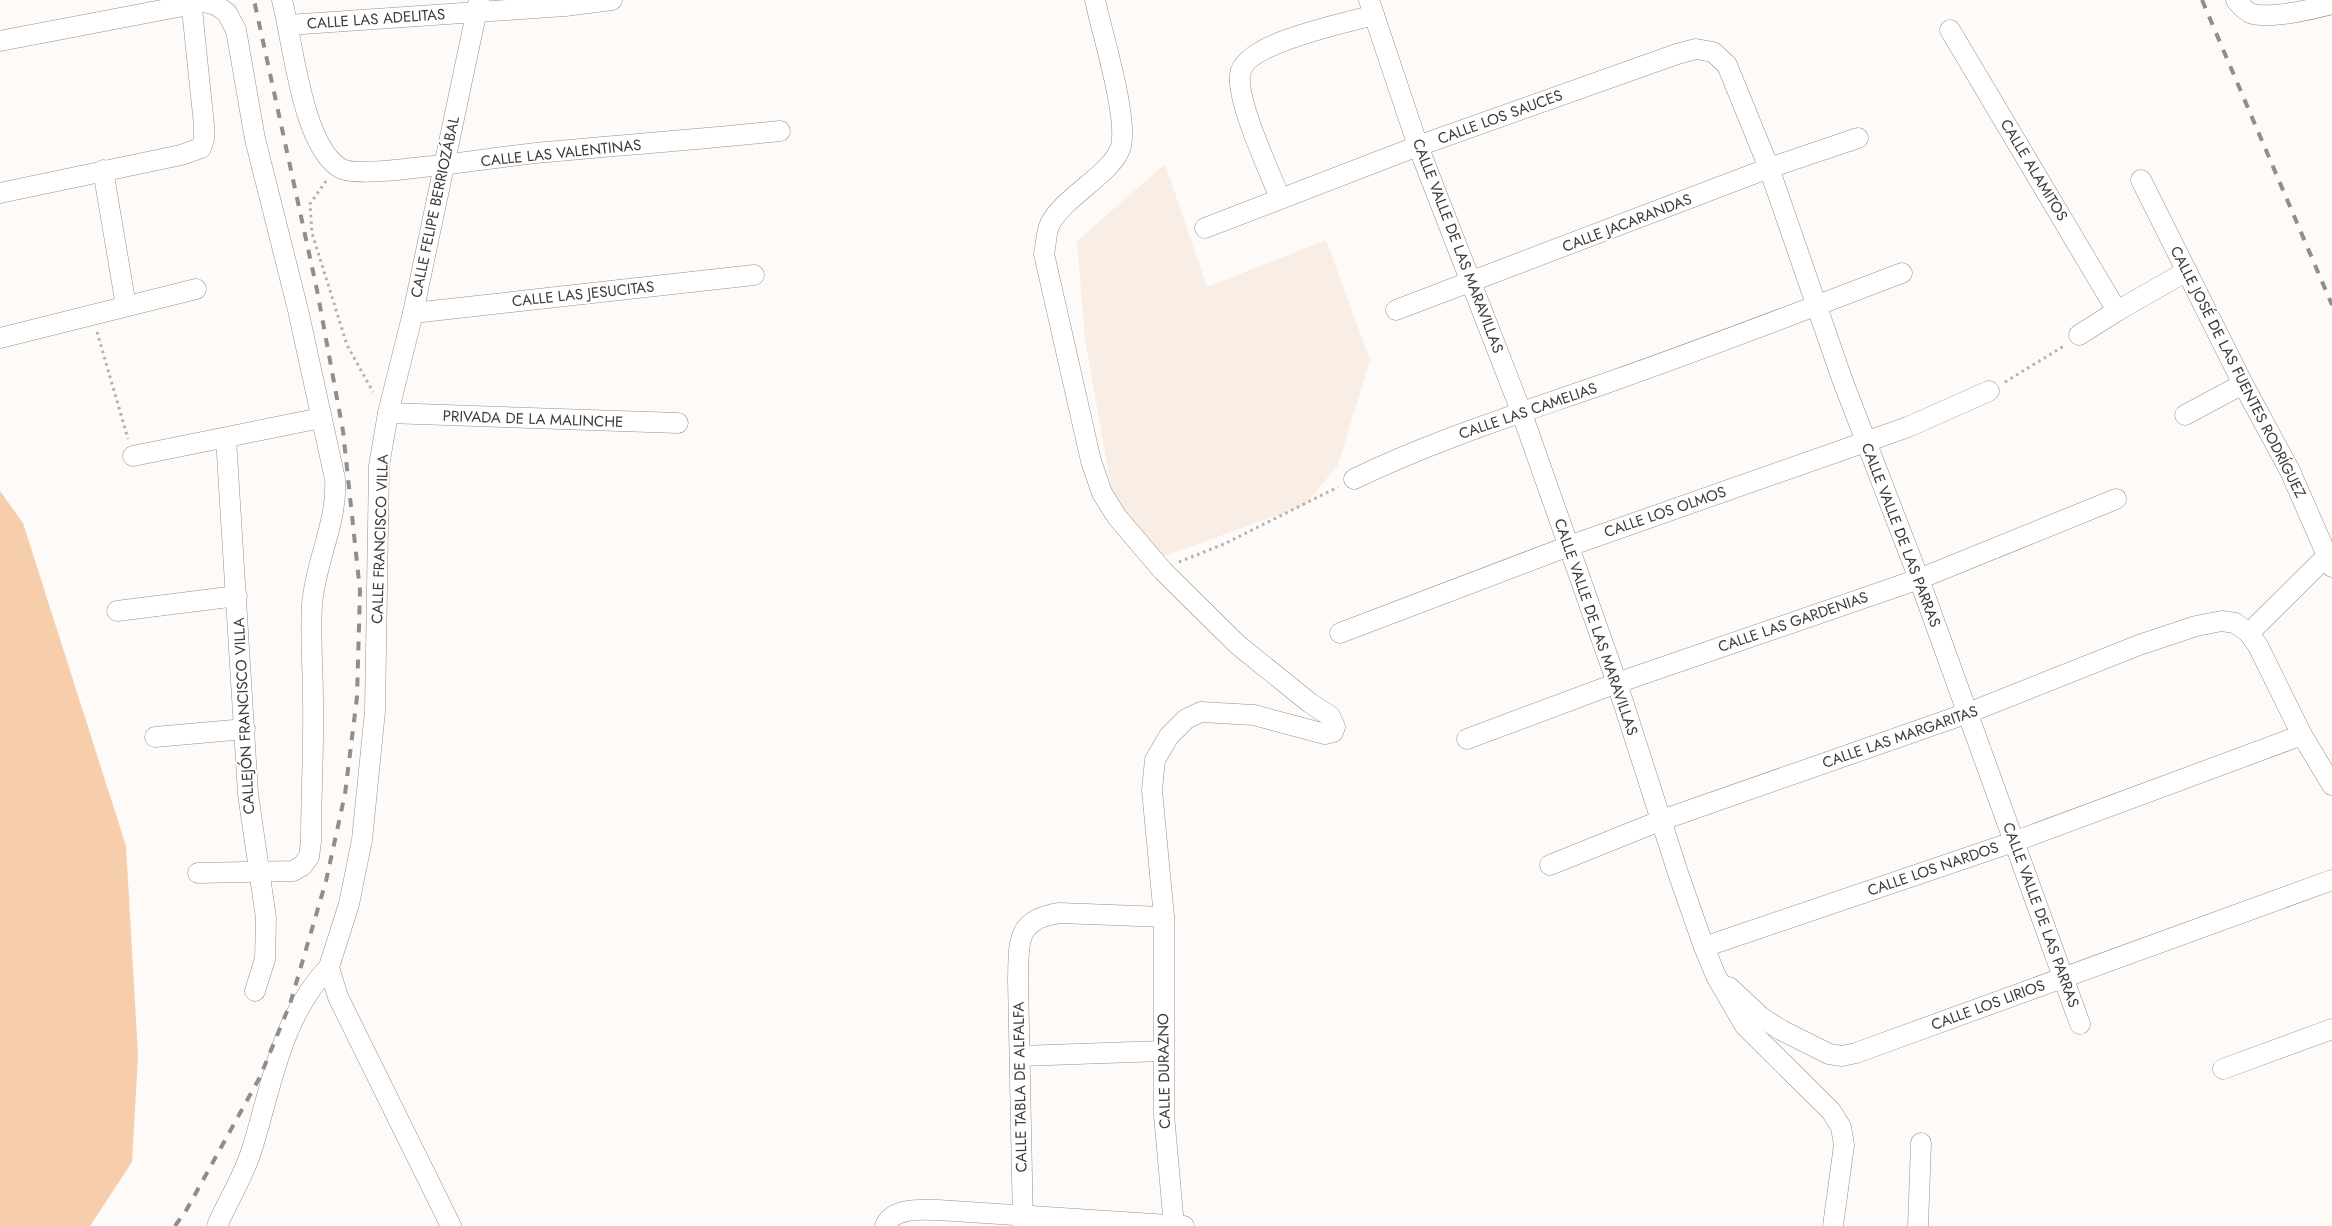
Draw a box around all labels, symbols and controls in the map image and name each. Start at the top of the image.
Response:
street label: CALLE LAS ADELITAS [306,3,446,35]
street label: CALLE LOS SAUCES [1435,84,1565,150]
street label: CALLE FELIPE BERRIOZÁBAL [405,114,465,300]
street label: CALLE ALAMITOS [1995,115,2073,225]
street label: CALLE LAS VALENTINAS [480,134,642,172]
street label: CALLE VALLE DE LAS MARAVILLAS [1407,136,1509,356]
street label: CALLE JACARANDAS [1559,188,1695,258]
street label: CALLE JOSÉ DE LAS FUENTES RODRÍGUEZ [2165,242,2311,502]
street label: CALLE LAS JESUCITAS [511,276,655,312]
street label: CALLE LAS CAMELIAS [1456,377,1600,445]
street label: PRIVADA DE LA MALINCHE [442,405,624,433]
street label: CALLE VALLE DE LAS PARRAS [1856,440,1946,630]
street label: CALLE FRANCISCO VILLA [366,454,394,624]
street label: CALLE LOS OLMOS [1601,481,1729,543]
street label: CALLE VALLE DE LAS MARAVILLAS [1548,516,1644,738]
street label: CALLE LAS GARDENIAS [1715,586,1871,658]
street label: CALLEJÓN FRANCISCO VILLA [228,617,260,815]
street label: CALLE LAS MARGARITAS [1819,700,1981,774]
street label: CALLE VALLE DE LAS PARRAS [1997,819,2085,1011]
street label: CALLE LOS NARDOS [1865,836,2001,902]
street label: CALLE LOS LIRIOS [1928,974,2048,1036]
street label: CALLE TABLA DE ALFALFA [1008,1001,1032,1172]
street label: CALLE DURAZNO [1152,1013,1176,1129]

